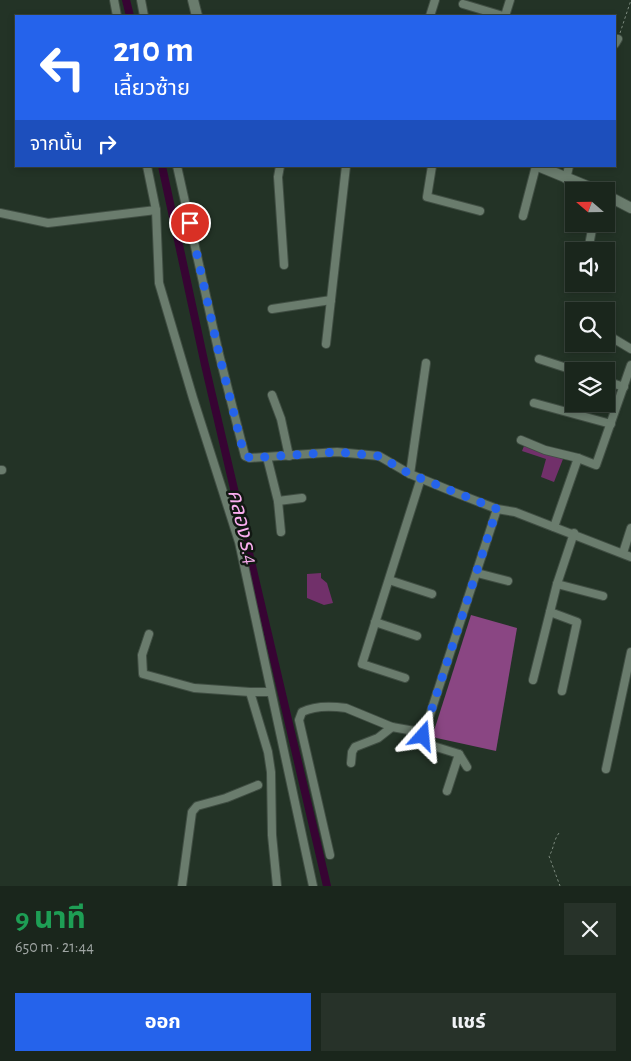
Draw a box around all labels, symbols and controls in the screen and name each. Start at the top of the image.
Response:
text: 210 m [113,33,194,68]
icon: left [30,35,95,100]
text: เลี้ยวซ้าย [113,77,190,99]
icon: right [93,130,121,158]
text: จากนั้น [30,135,83,154]
north arrow [565,182,615,232]
map controls [565,182,615,412]
pin [169,202,211,244]
icon: arrive [176,209,204,237]
button: sound [565,242,615,292]
button: search [565,302,615,352]
button: layers [565,362,615,412]
water label: คลอง ร.4 [224,487,262,567]
position arrow [396,709,448,761]
button: close [564,903,616,955]
text: 9 นาที [15,904,86,934]
text: 650 m · 21:44 [15,939,94,955]
button: ออก [15,993,311,1051]
button: แชร์ [321,993,616,1051]

